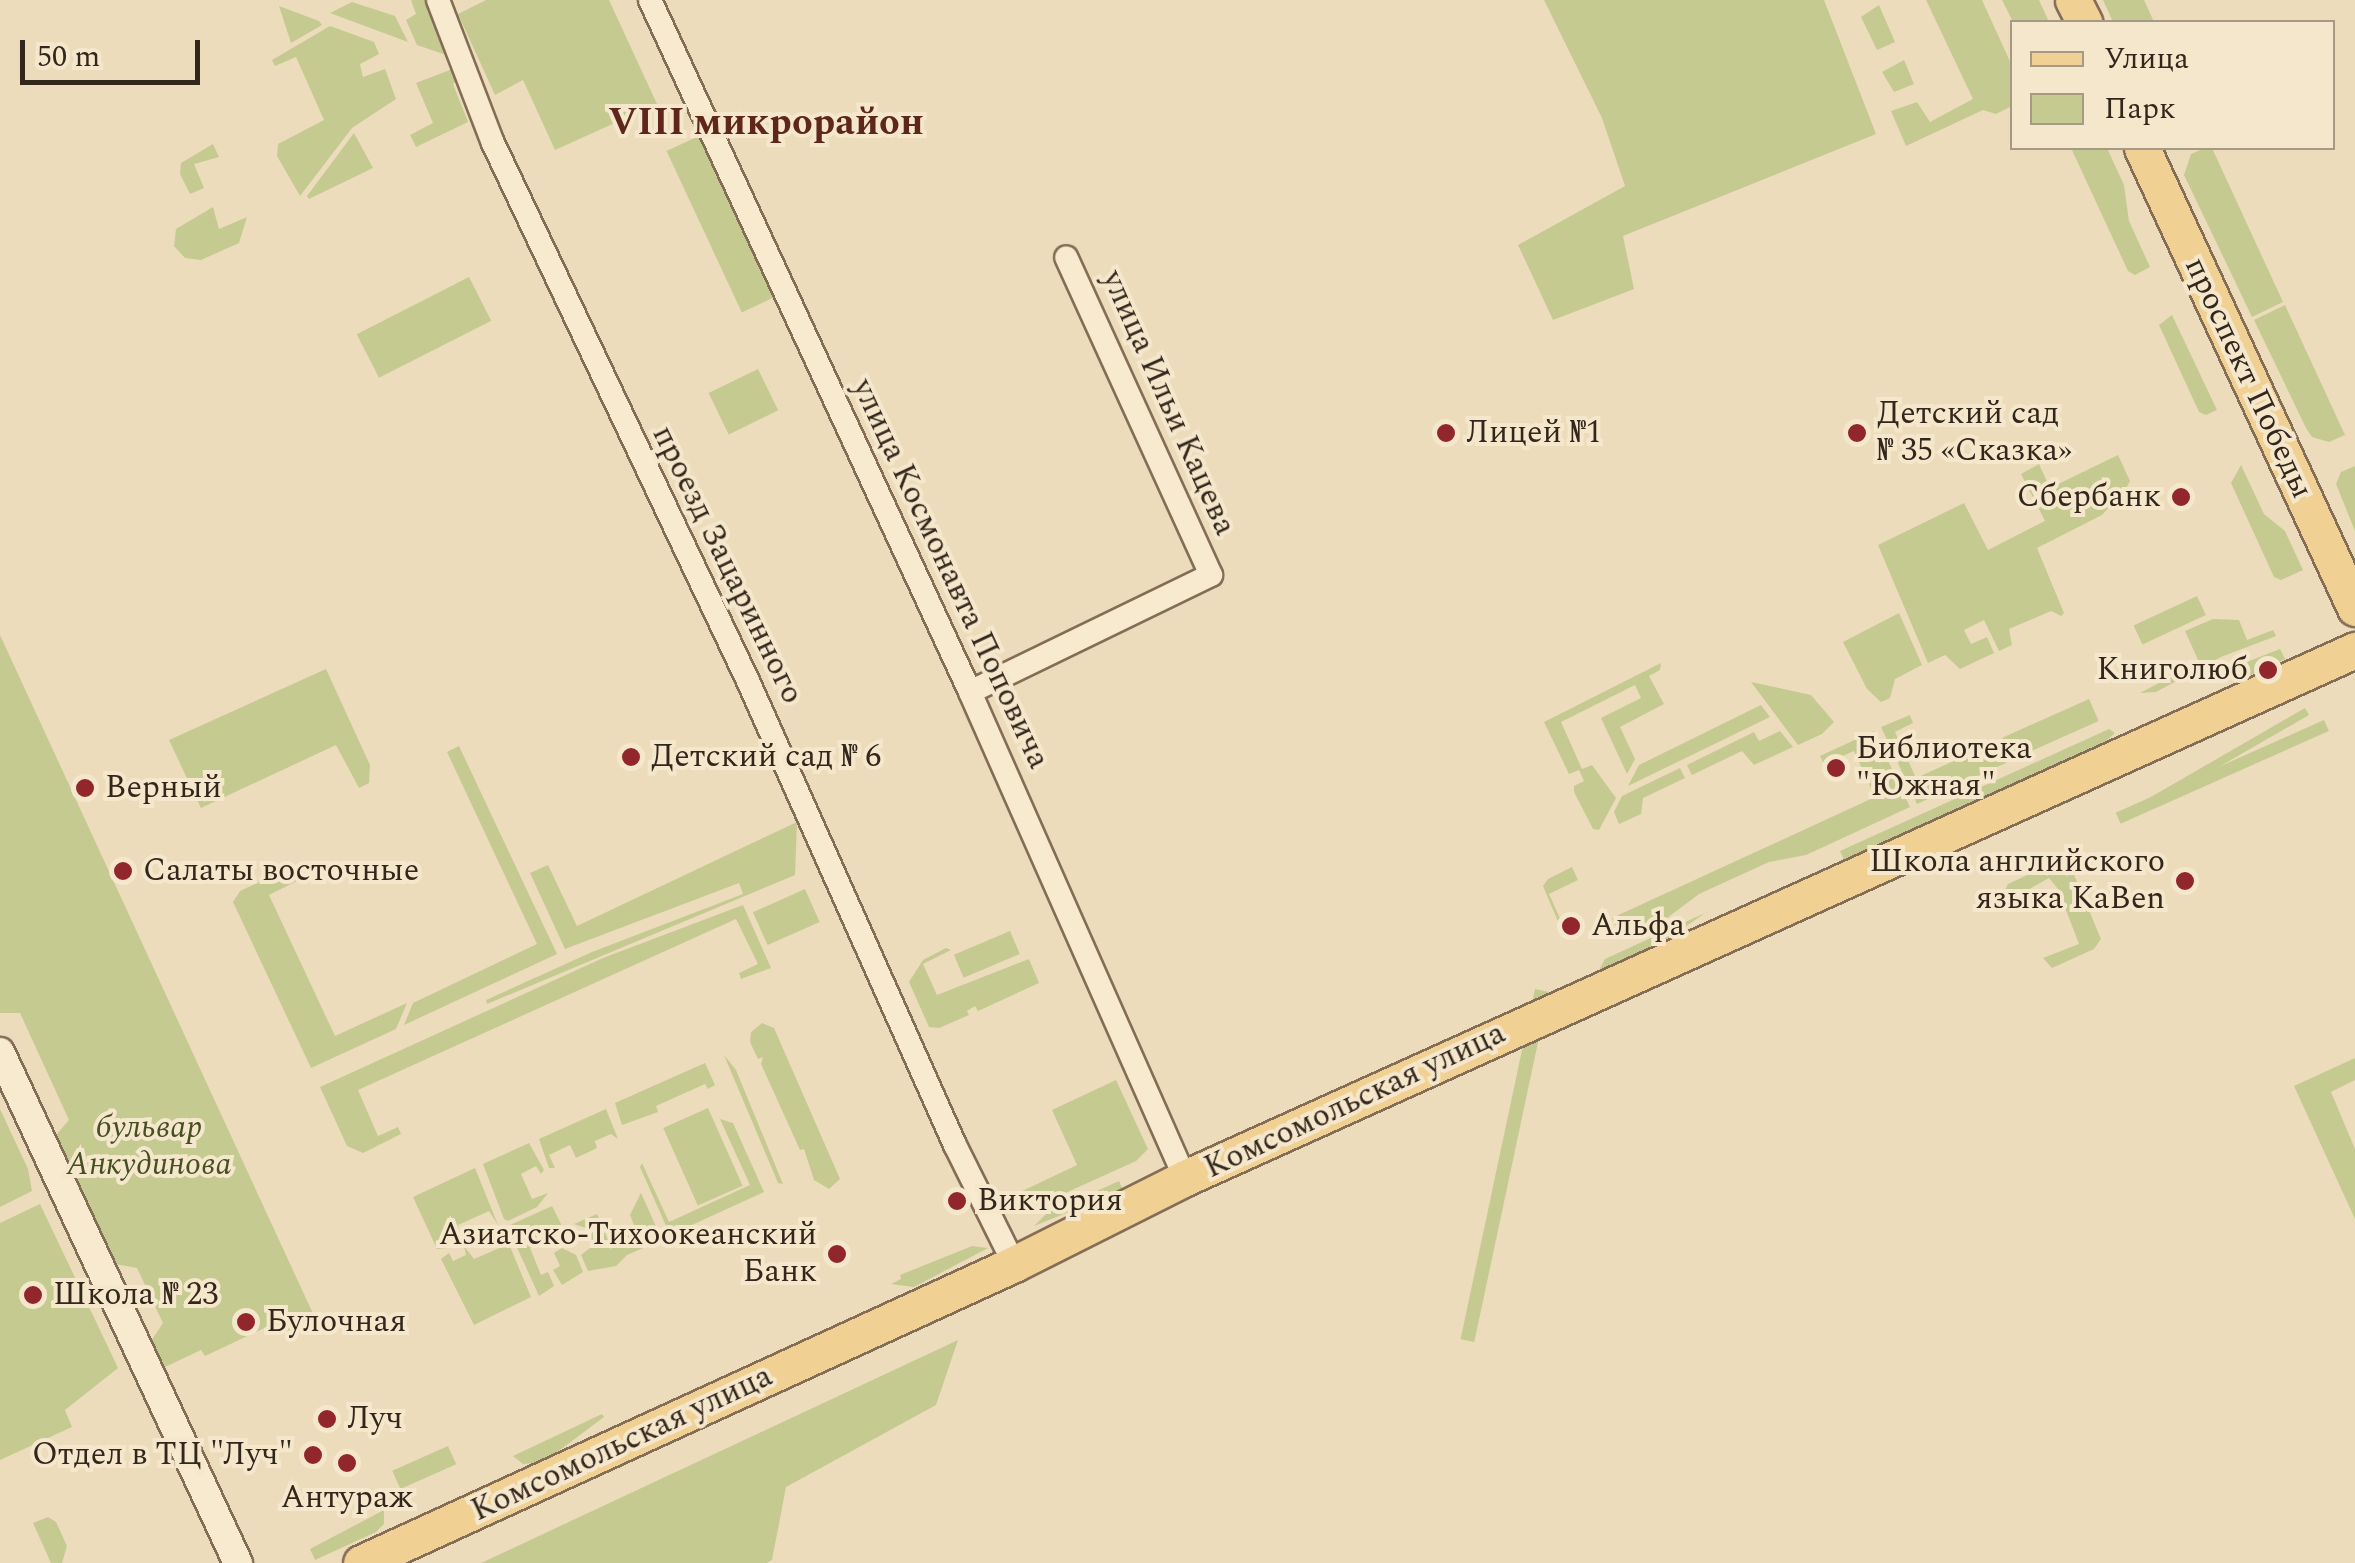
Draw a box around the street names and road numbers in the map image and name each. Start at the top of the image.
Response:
street label: проспект Победы [2175,251,2321,505]
street label: улица Ильи Кацева [1092,265,1244,541]
street label: улица Космонавта Поповича [843,373,1057,775]
street label: проезд Зацаринного [643,420,811,710]
street label: Комсомольская улица [1198,1014,1512,1188]
street label: Комсомольская улица [465,1357,779,1531]

